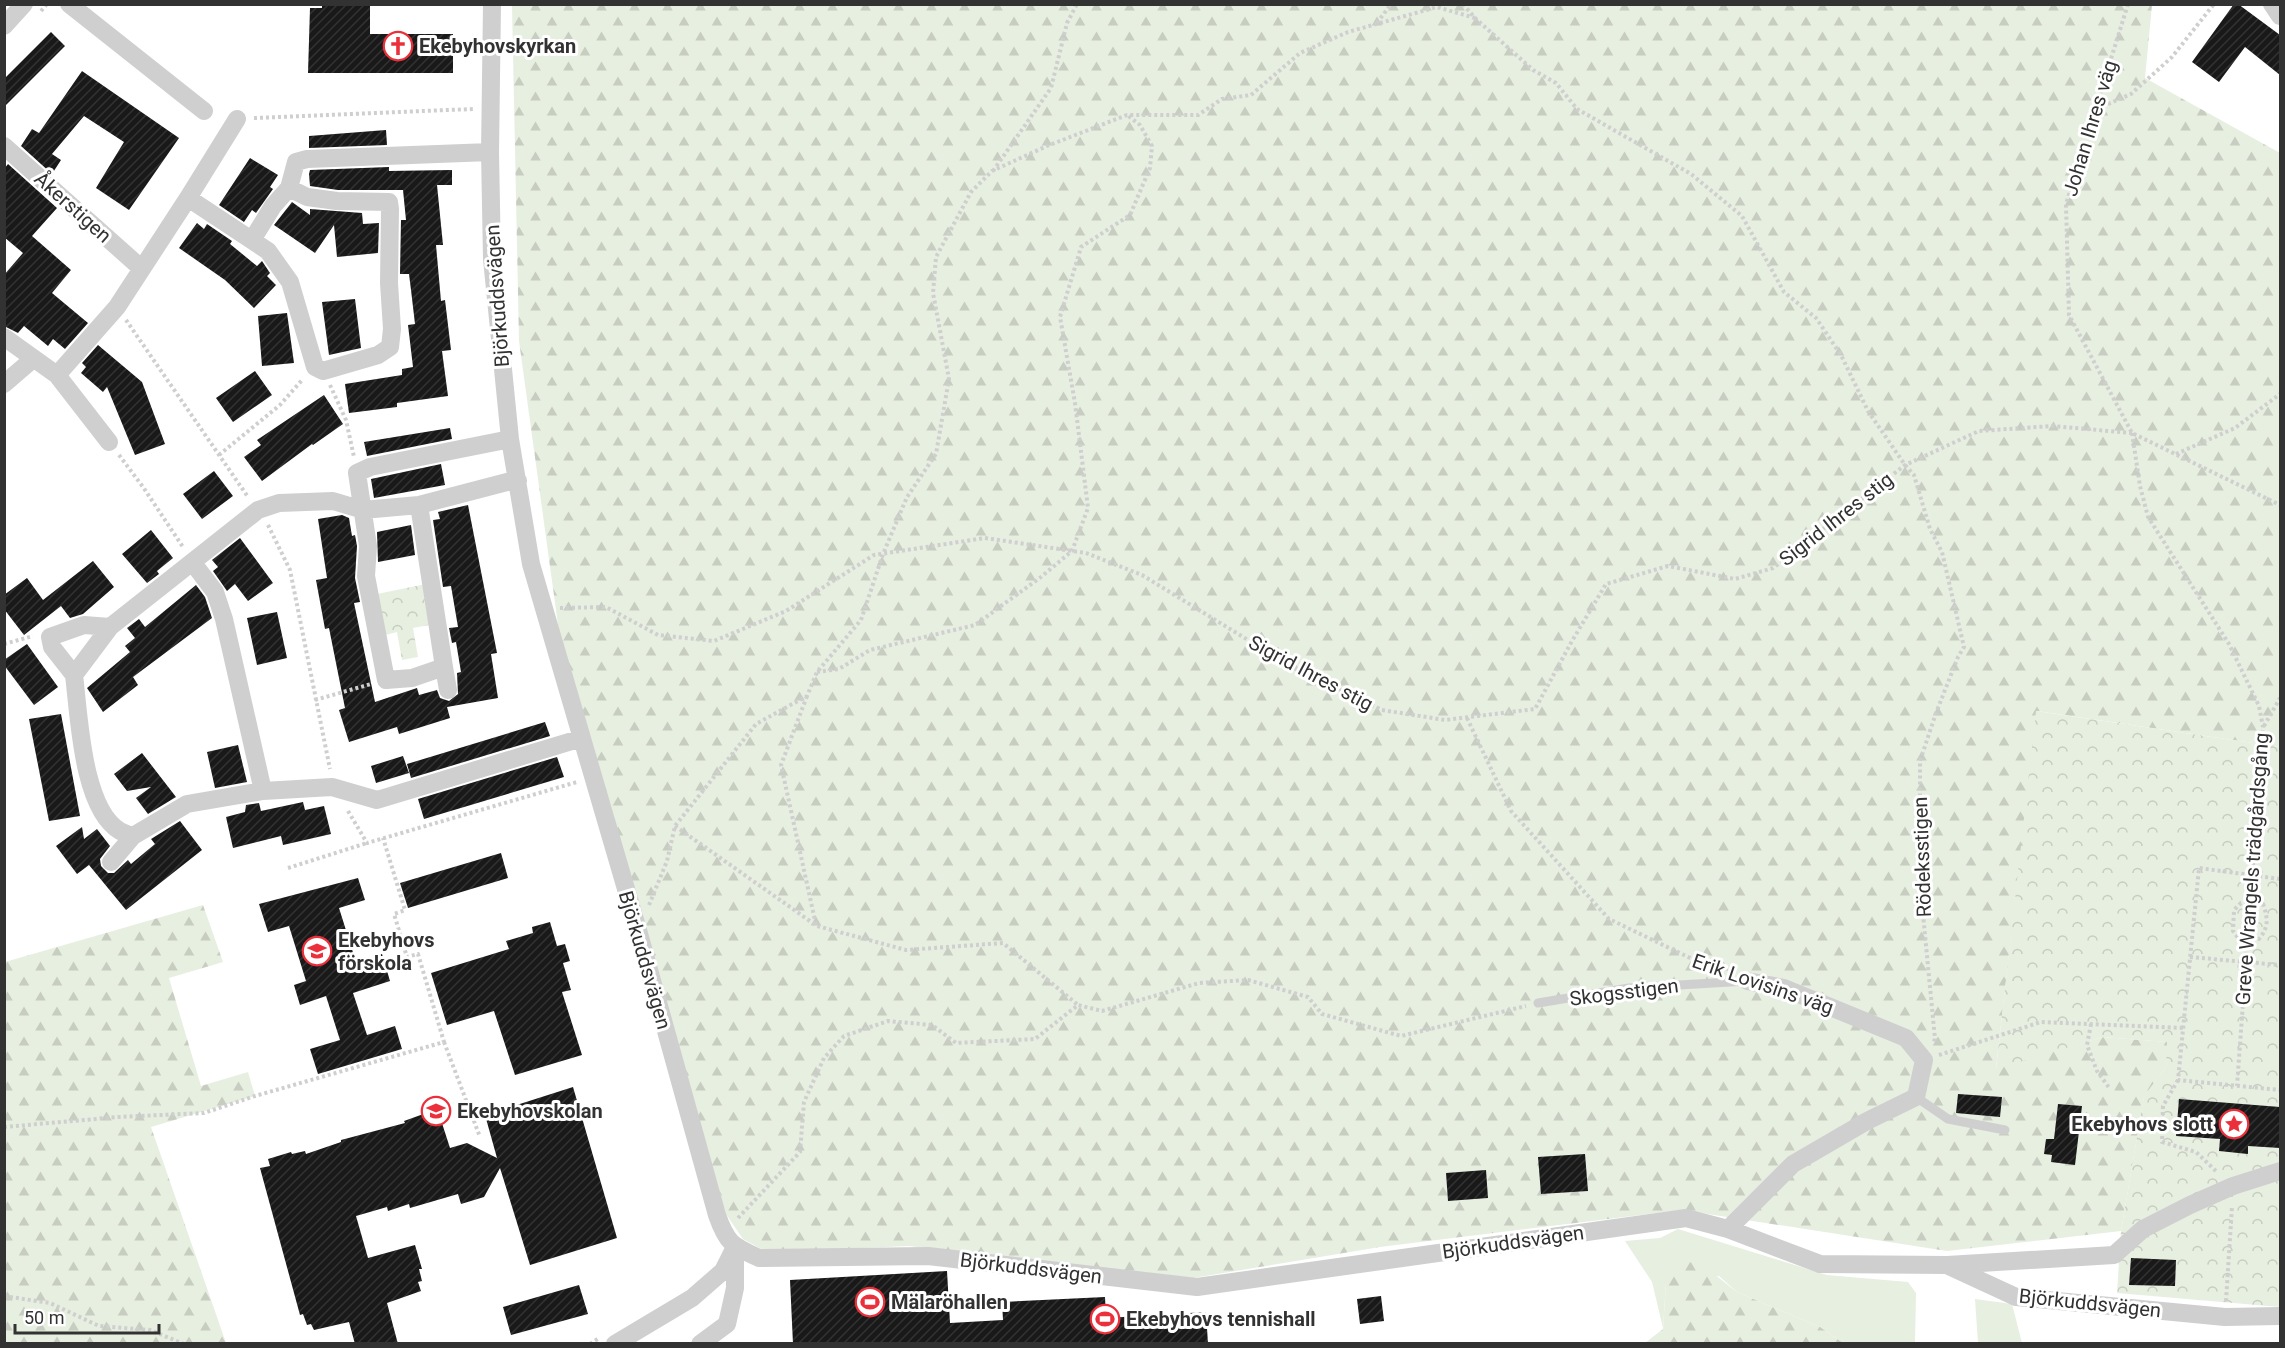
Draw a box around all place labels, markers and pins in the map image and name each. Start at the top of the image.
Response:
church icon: Ekebyhovskyrkan [382,30,414,62]
place label: Ekebyhovskyrkan [419,34,576,58]
place label: Ekebyhovs förskola [338,928,435,975]
school or university icon: Ekebyhovs förskola [301,935,333,967]
school or university icon: Ekebyhovskolan [420,1095,452,1127]
place label: Ekebyhovskolan [457,1099,603,1123]
place icon: Ekebyhovs slott [2218,1108,2250,1140]
place label: Ekebyhovs slott [2071,1112,2213,1136]
sports icon: Mälaröhallen [854,1286,886,1318]
place label: Mälaröhallen [891,1290,1008,1314]
sports icon: Ekebyhovs tennishall [1089,1303,1121,1335]
place label: Ekebyhovs tennishall [1126,1307,1316,1331]

